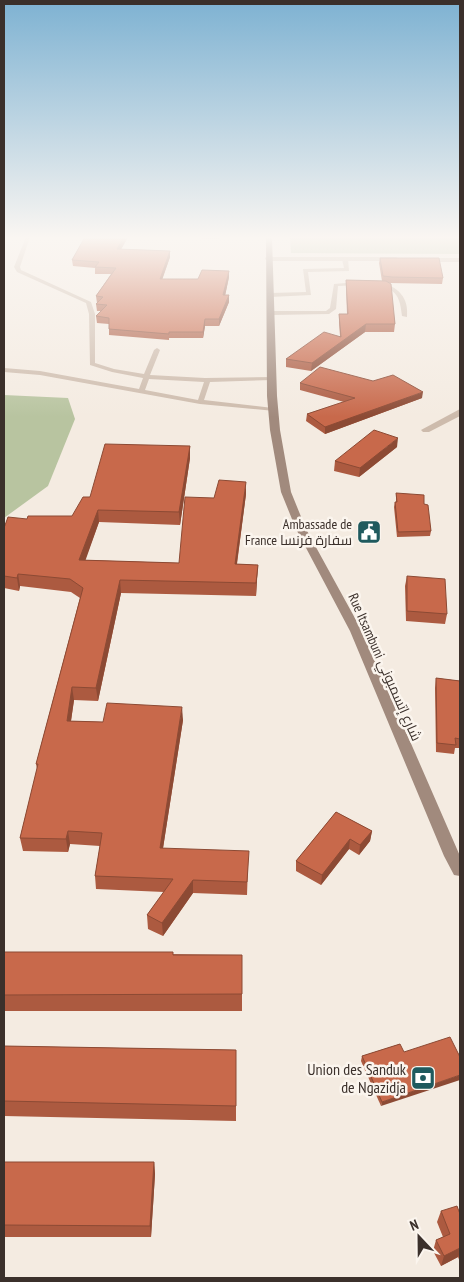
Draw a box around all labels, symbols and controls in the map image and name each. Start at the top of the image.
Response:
place label: Ambassade de France سفارة فرنسا [245,515,352,549]
public building icon: Ambassade de France سفارة فرنسا [356,519,382,545]
street label: Rue Itsambuni شارع إتسمبوني [342,590,426,745]
place label: Union des Sanduk de Ngazidja [307,1059,407,1097]
bank icon: Union des Sanduk de Ngazidja [410,1065,436,1091]
north arrow [394,1212,444,1262]
text: N [407,1215,421,1235]

